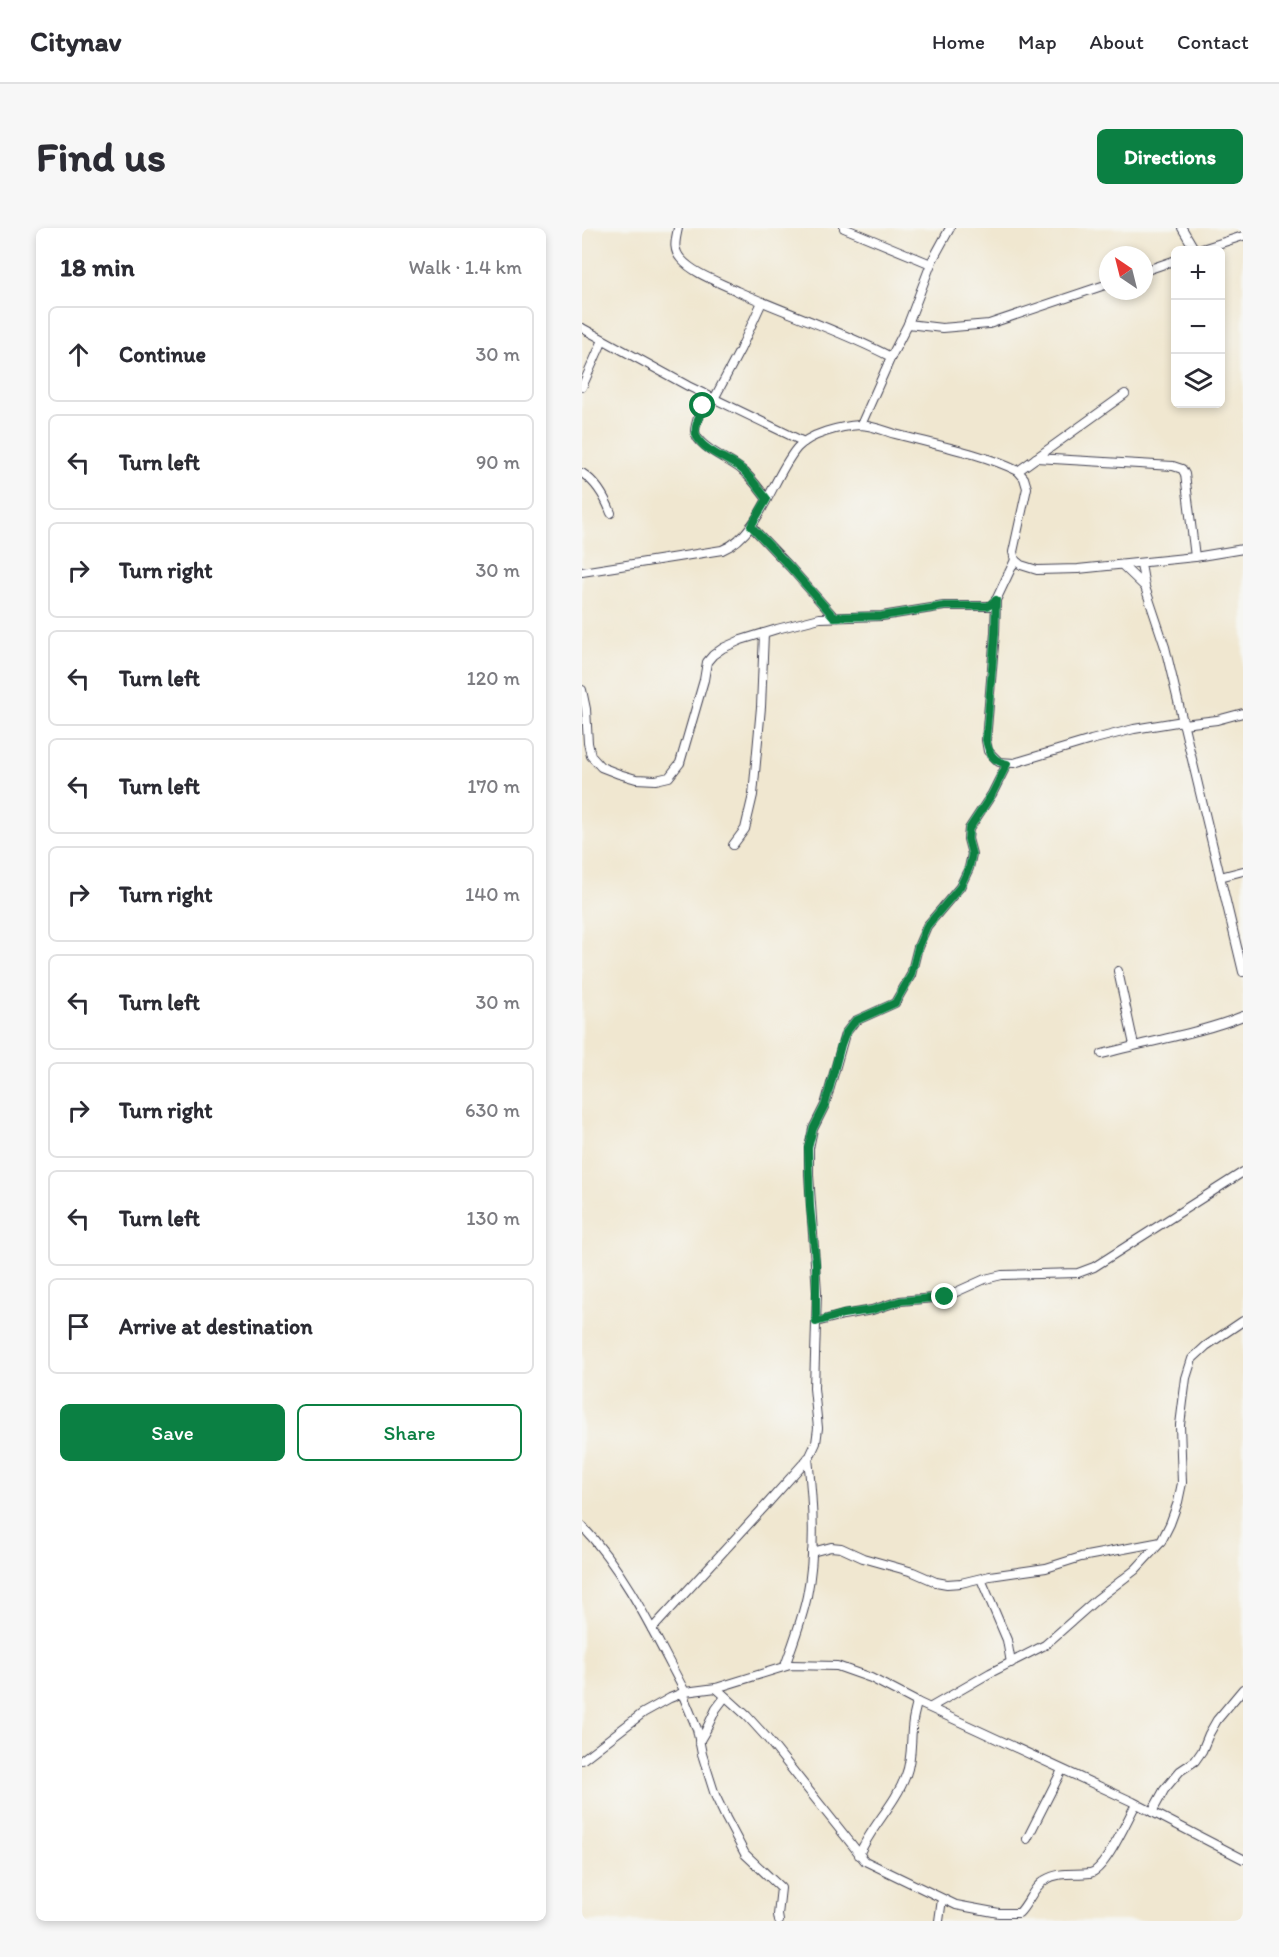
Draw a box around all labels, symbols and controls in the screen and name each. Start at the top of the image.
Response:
text: Citynav [30,24,121,58]
text: Home [932,29,985,54]
text: Map [1018,29,1057,54]
text: About [1090,29,1144,54]
text: Contact [1177,29,1249,54]
button: Directions [1097,129,1243,184]
text: Find us [36,131,166,182]
north arrow [1099,246,1153,300]
map controls [1171,246,1225,408]
button: + [1171,246,1225,300]
text: 18 min [60,251,135,283]
text: Walk · 1.4 km [408,255,522,279]
button: − [1171,300,1225,354]
icon: ahead [62,338,95,371]
text: Continue [119,341,206,368]
text: 30 m [475,342,520,366]
button: layers [1171,354,1225,408]
route start [689,392,715,418]
icon: left [62,446,95,479]
text: Turn left [119,449,200,476]
text: 90 m [476,450,520,474]
icon: right [62,554,95,587]
text: Turn right [119,557,213,584]
text: 30 m [475,558,520,582]
icon: left [62,662,95,695]
text: Turn left [119,665,200,692]
text: 120 m [467,666,520,690]
icon: left [62,770,95,803]
text: Turn left [119,773,200,800]
text: 170 m [467,774,520,798]
icon: right [62,878,95,911]
text: Turn right [119,881,213,908]
text: 140 m [465,882,520,906]
icon: left [62,986,95,1019]
text: Turn left [119,989,200,1016]
text: 30 m [475,990,520,1014]
icon: right [62,1094,95,1127]
text: Turn right [119,1097,213,1124]
text: 630 m [465,1098,520,1122]
icon: left [62,1202,95,1235]
text: Turn left [119,1205,200,1232]
text: 130 m [466,1206,520,1230]
route end [931,1283,957,1309]
icon: arrive [62,1310,95,1343]
text: Arrive at destination [119,1313,313,1340]
button: Save [60,1404,285,1461]
button: Share [297,1404,522,1461]

